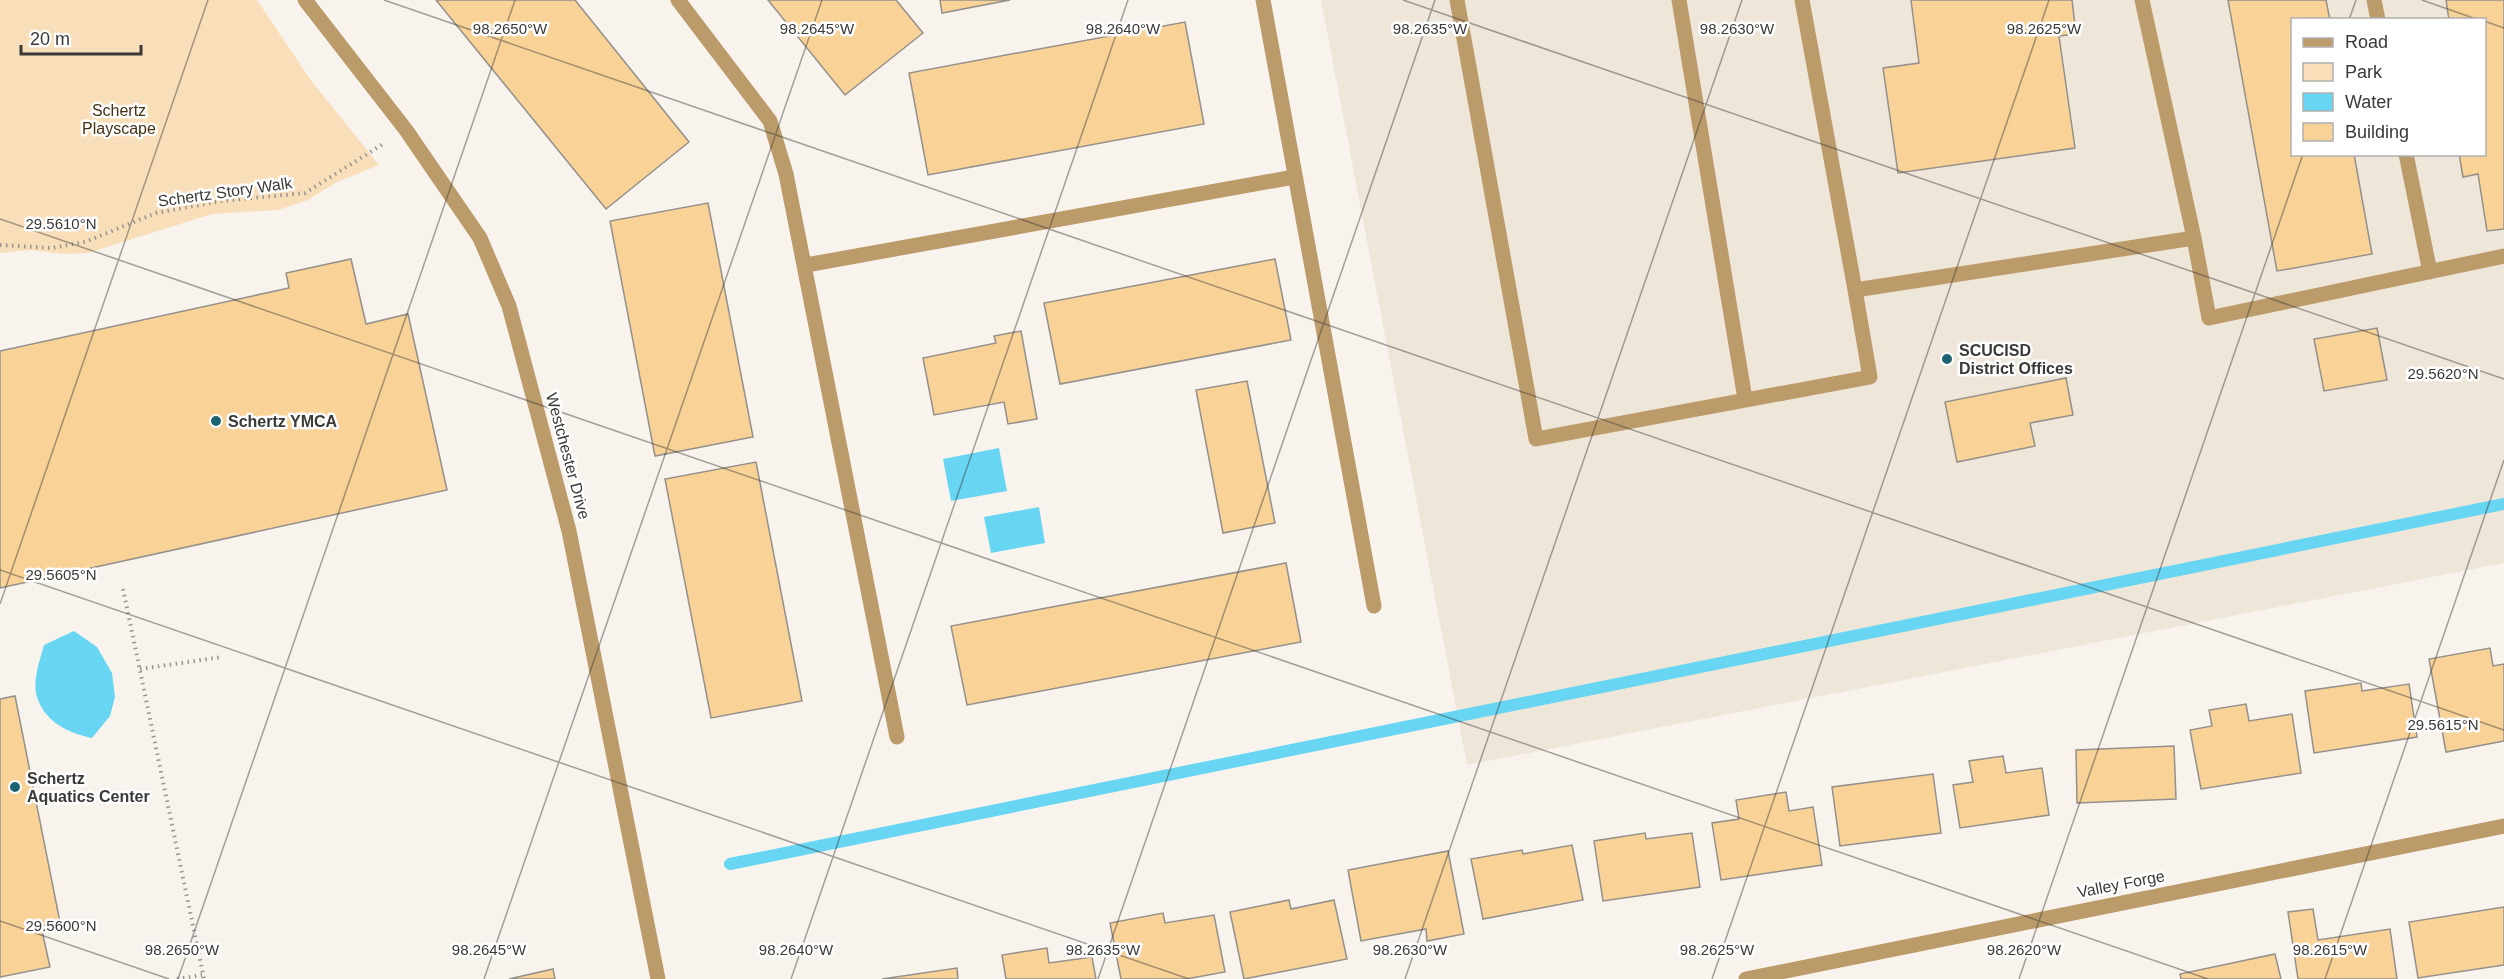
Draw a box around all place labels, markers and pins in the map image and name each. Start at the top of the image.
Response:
place label: SCUCISD District Offices [1959,342,2073,377]
marker: SCUCISD District Offices [1940,352,1954,366]
place label: Schertz YMCA [228,413,338,430]
marker: Schertz YMCA [209,414,223,428]
place label: Schertz Aquatics Center [27,770,150,805]
marker: Schertz Aquatics Center [8,780,22,794]

